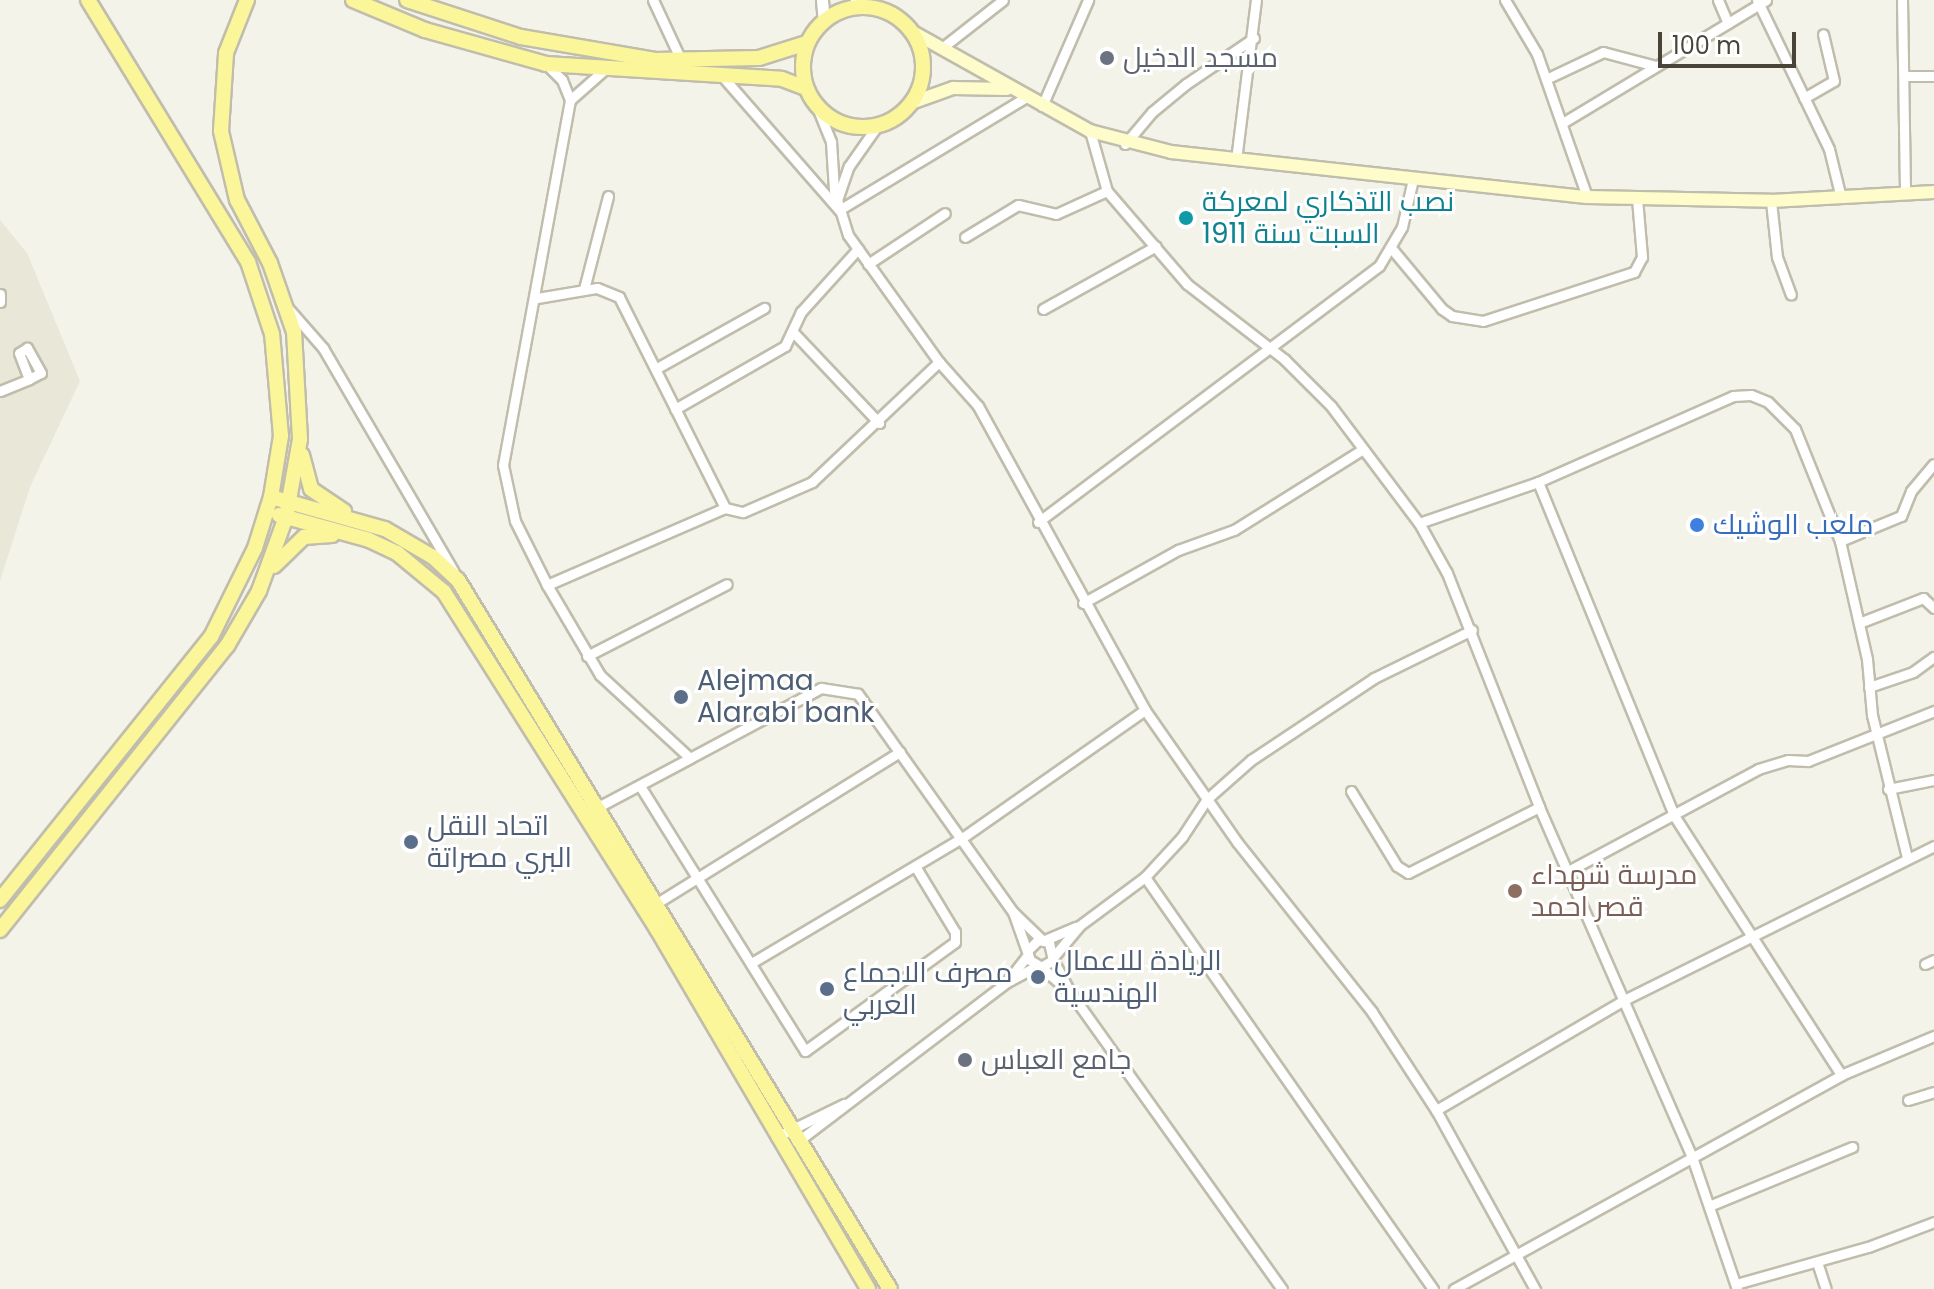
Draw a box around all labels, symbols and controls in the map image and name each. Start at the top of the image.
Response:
scale bar [1662,16,1800,66]
text: 100 m [1672,29,1741,62]
place label: مسجد الدخيل [1123,41,1278,75]
marker: مسجد الدخيل [1098,49,1116,67]
place label: نصب التذكاري لمعركة السبت سنة 1911 [1202,185,1454,251]
marker: نصب التذكاري لمعركة السبت سنة 1911 [1177,209,1195,227]
place label: ملعب الوشيك [1713,508,1873,542]
marker: ملعب الوشيك [1688,516,1706,534]
place label: Alejmaa Alarabi bank [697,664,875,730]
marker: Alejmaa Alarabi bank [672,688,690,706]
place label: اتحاد النقل البري مصراتة [427,809,572,875]
marker: اتحاد النقل البري مصراتة [402,833,420,851]
place label: مدرسة شهداء قصر احمد [1531,858,1698,924]
marker: مدرسة شهداء قصر احمد [1506,882,1524,900]
place label: الريادة للاعمال الهندسية [1054,944,1222,1010]
place label: مصرف الاجماع العربي [843,956,1012,1022]
marker: الريادة للاعمال الهندسية [1029,968,1047,986]
marker: مصرف الاجماع العربي [818,980,836,998]
place label: جامع العباس [981,1043,1131,1077]
marker: جامع العباس [956,1051,974,1069]

